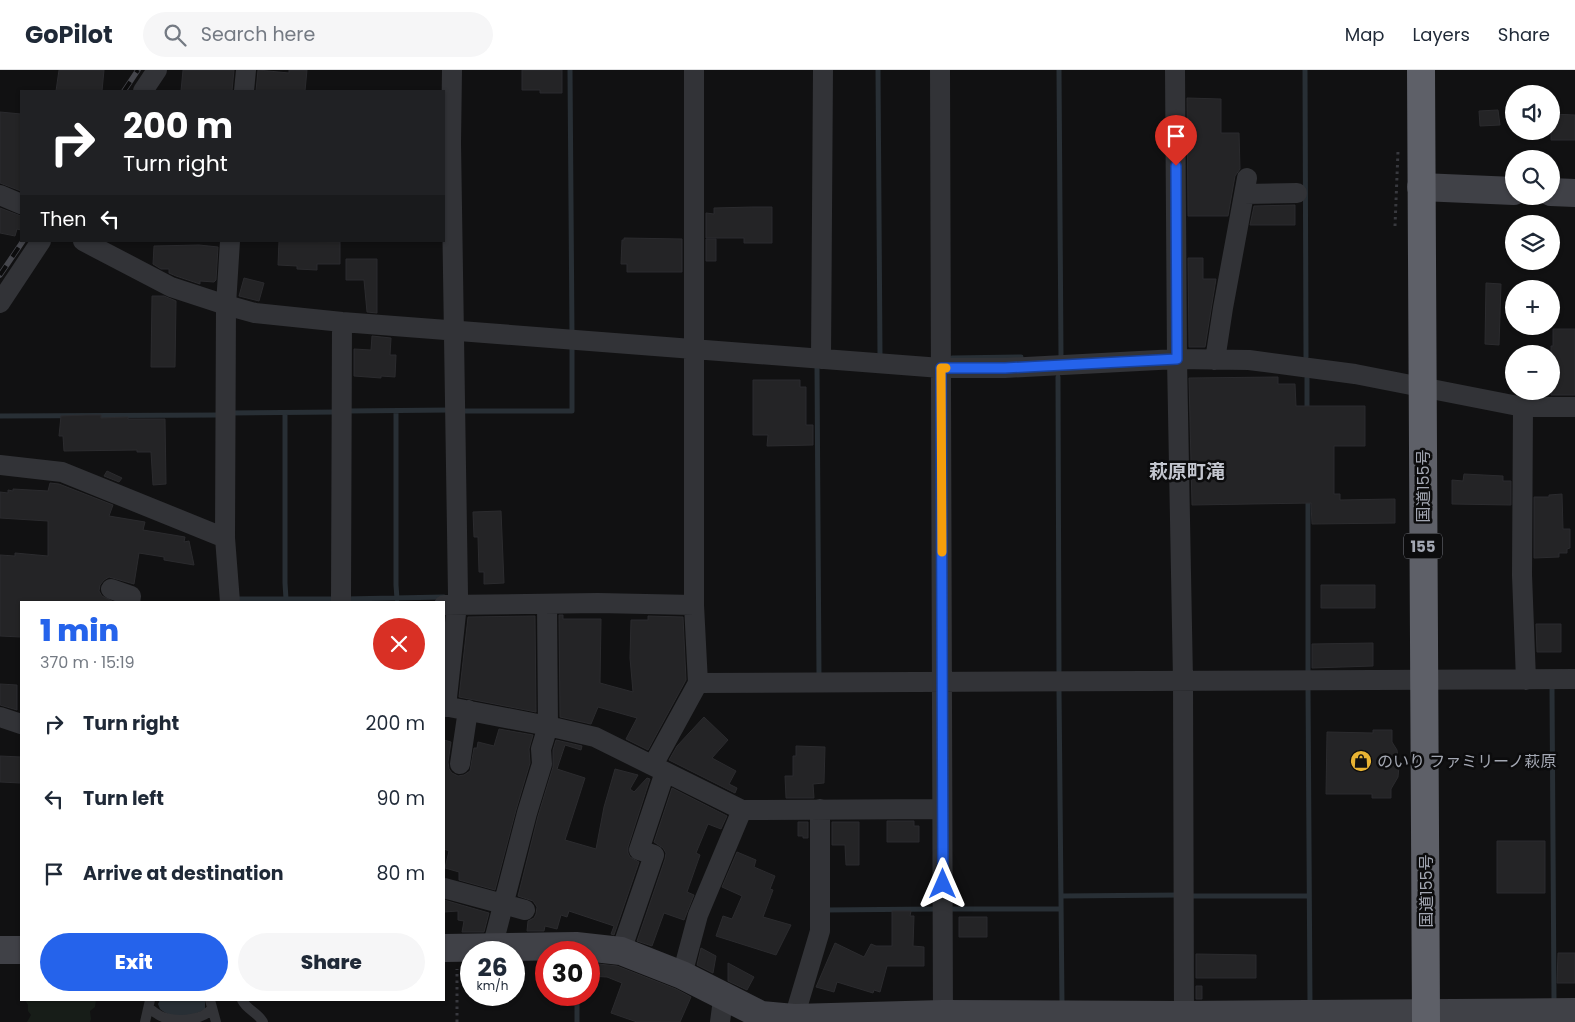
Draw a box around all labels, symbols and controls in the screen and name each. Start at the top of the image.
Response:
search box [143,12,493,57]
text: GoPilot [25,18,113,51]
icon: search [161,21,189,49]
text: Search here [201,21,315,48]
text: Map [1345,22,1385,47]
text: Layers [1413,22,1470,47]
text: Share [1498,22,1550,47]
map controls [1505,85,1560,400]
button: sound [1505,85,1560,140]
text: 200 m [123,101,233,150]
icon: right [40,110,105,175]
pin [1155,115,1197,166]
icon: arrive [1162,122,1190,150]
text: Turn right [123,148,228,179]
button: search [1505,150,1560,205]
icon: left [96,205,124,233]
text: Then [40,206,86,233]
button: layers [1505,215,1560,270]
button: + [1505,280,1560,335]
button: − [1505,345,1560,400]
street label: 国道155号 [1412,449,1435,523]
district label: 萩原町滝 [1149,458,1225,485]
road number: 155 [1404,534,1442,558]
text: 1 min [40,609,119,652]
button: close [373,618,425,670]
text: 370 m · 15:19 [40,651,135,674]
icon: right [40,710,68,738]
text: Turn right [83,710,179,737]
text: 200 m [366,710,425,737]
shop icon: のいり ファミリーノ萩原 [1349,749,1373,773]
place label: のいり ファミリーノ萩原 [1377,750,1556,773]
icon: left [40,785,68,813]
text: Turn left [83,785,164,812]
text: 90 m [376,785,425,812]
street label: 国道155号 [1415,854,1438,928]
position arrow [916,857,968,909]
icon: arrive [40,860,68,888]
text: Arrive at destination [83,860,284,887]
text: 80 m [376,860,425,887]
button: Exit [40,933,228,991]
button: Share [238,933,425,991]
speed limit sign: 30 [535,941,600,1006]
text: 26 [477,950,508,985]
text: km/h [477,977,508,994]

